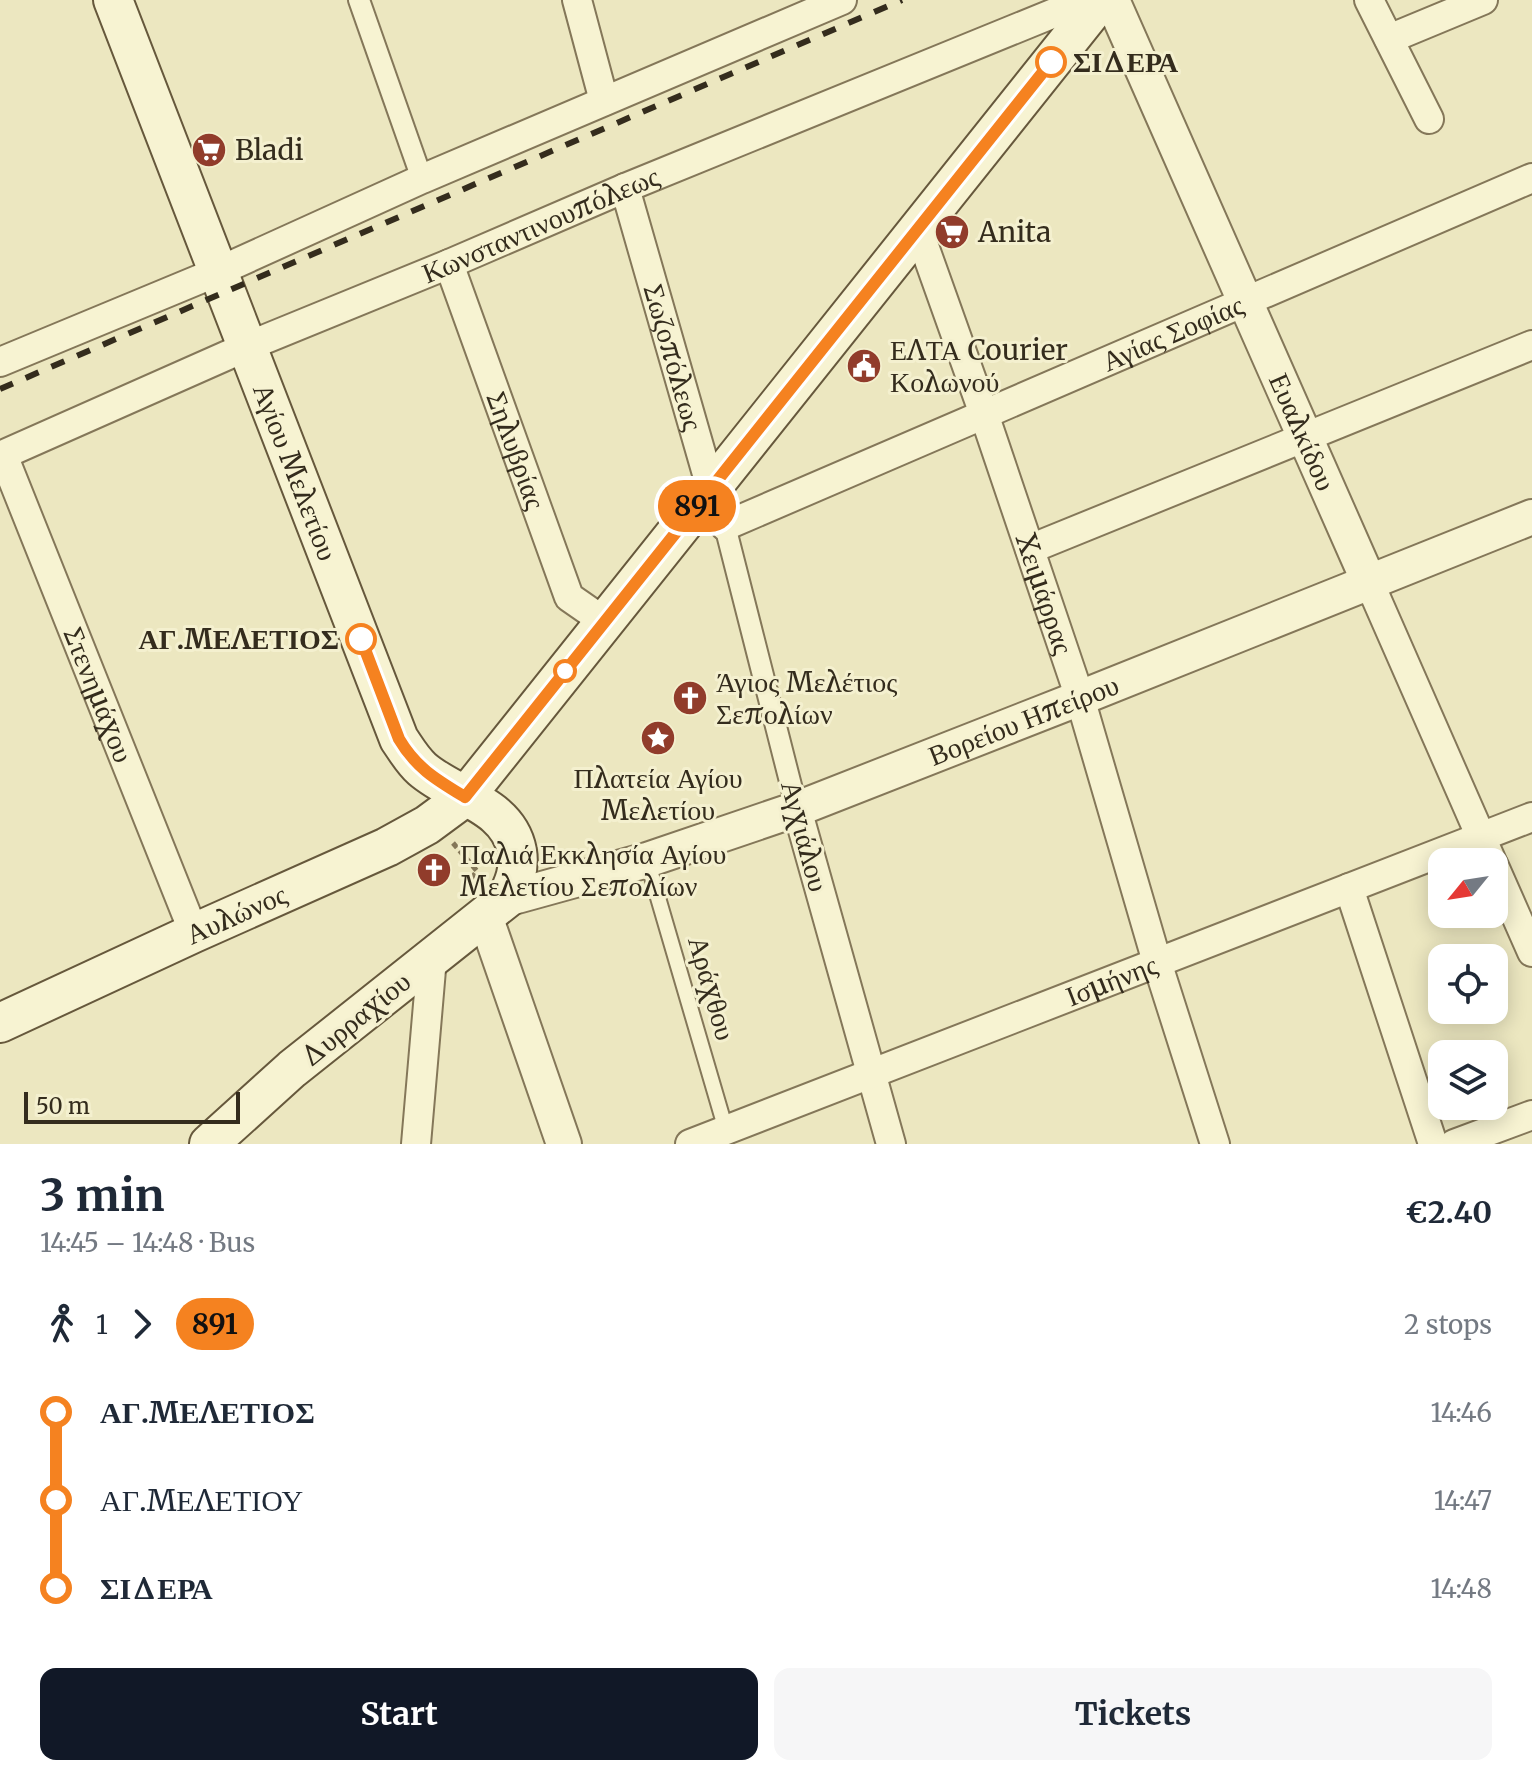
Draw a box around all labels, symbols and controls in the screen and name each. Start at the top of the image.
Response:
place label: ΣΙΔΕΡΑ [1073,44,1179,80]
marker: ΣΙΔΕΡΑ [1036,47,1066,77]
supermarket icon: Bladi [190,131,228,169]
place label: Bladi [235,132,303,168]
street label: Κωνσταντινουπόλεως [417,158,664,291]
supermarket icon: Anita [933,213,971,251]
place label: Anita [977,214,1051,250]
street label: Σωζοπόλεως [635,280,712,435]
street label: Αγίας Σοφίας [1096,287,1249,379]
place label: ΕΛΤΑ Courier Κολωνού [890,332,1068,400]
public building icon: ΕΛΤΑ Courier Κολωνού [845,347,883,385]
street label: Ευαλκίδου [1261,367,1344,496]
street label: Αγίου Μελετίου [245,378,346,566]
street label: Σηλυβρίας [478,386,554,514]
line badge: 891 [651,480,743,532]
text: 891 [674,488,720,524]
street label: Χειμάρρας [1008,528,1082,659]
place label: ΑΓ.ΜΕΛΕΤΙΟΣ [139,621,339,657]
street label: Στενημάχου [56,622,142,768]
marker: ΑΓ.ΜΕΛΕΤΙΟΣ [346,624,376,654]
unlabelled marker [554,660,576,682]
place label: Άγιος Μελέτιος Σεπολίων [716,664,897,732]
street label: Βορείου Ηπείρου [923,666,1124,774]
church icon: Άγιος Μελέτιος Σεπολίων [671,679,709,717]
place icon: Πλατεία Αγίου Μελετίου [639,719,677,757]
place label: Πλατεία Αγίου Μελετίου [573,760,743,828]
street label: Αγχιάλου [773,776,837,896]
place label: Παλιά Εκκλησία Αγίου Μελετίου Σεπολίων [460,836,726,904]
north arrow [1428,848,1508,928]
map controls [1428,848,1508,1120]
church icon: Παλιά Εκκλησία Αγίου Μελετίου Σεπολίων [415,851,453,889]
street label: Αυλώνος [180,876,292,952]
street label: Αράχθου [680,932,744,1044]
button: locate [1428,944,1508,1024]
street label: Ισμήνης [1061,946,1162,1014]
street label: Δυρραχίου [292,963,418,1075]
button: layers [1428,1040,1508,1120]
scale bar [24,1088,240,1124]
text: 50 m [36,1092,90,1120]
text: 3 min [40,1168,165,1223]
text: €2.40 [1405,1193,1492,1231]
text: 14:45 – 14:48 · Bus [40,1226,255,1259]
icon: walk [40,1302,84,1346]
icon: forward [120,1302,164,1346]
text: 891 [192,1306,238,1342]
text: 1 [96,1308,108,1341]
text: 2 stops [1404,1308,1492,1341]
text: ΑΓ.ΜΕΛΕΤΙΟΣ [100,1393,315,1431]
text: 14:46 [1430,1396,1492,1429]
text: ΑΓ.ΜΕΛΕΤΙΟΥ [100,1481,303,1519]
text: 14:47 [1434,1484,1492,1517]
text: ΣΙΔΕΡΑ [100,1569,213,1607]
text: 14:48 [1430,1572,1492,1605]
button: Start [40,1668,758,1760]
button: Tickets [774,1668,1492,1760]

